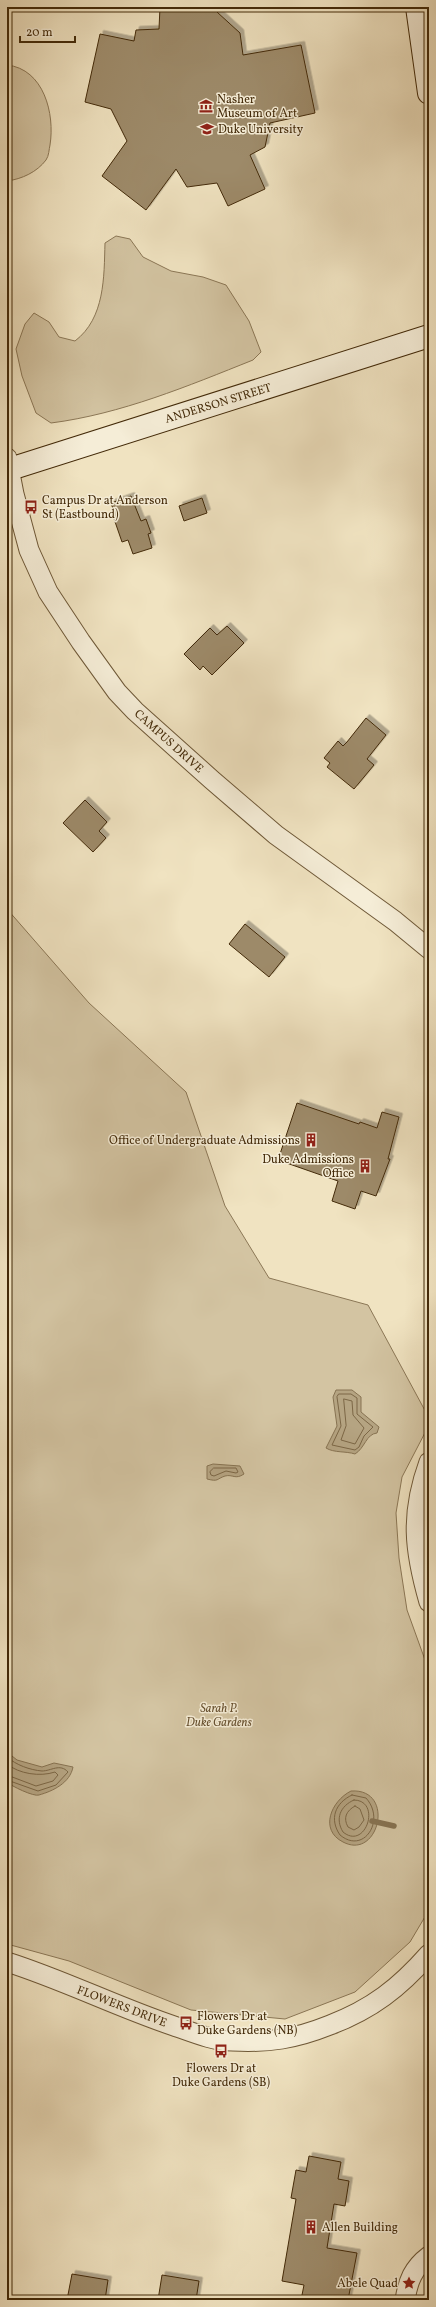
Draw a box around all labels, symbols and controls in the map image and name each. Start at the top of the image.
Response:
scale bar [20,18,75,44]
text: 20 m [26,25,53,41]
place label: Nasher Museum of Art [217,92,297,122]
museum icon: Nasher Museum of Art [198,98,214,114]
school or university icon: Duke University [199,121,215,137]
place label: Duke University [218,122,304,138]
street label: ANDERSON STREET [163,380,273,428]
place label: Campus Dr at Anderson St (Eastbound) [42,493,168,523]
bus stop icon: Campus Dr at Anderson St (Eastbound) [23,499,39,515]
street label: CAMPUS DRIVE [130,706,206,777]
building icon: Office of Undergraduate Admissions [303,1132,319,1148]
place label: Office of Undergraduate Admissions [109,1133,300,1149]
place label: Duke Admissions Office [262,1152,354,1182]
building icon: Duke Admissions Office [357,1158,373,1174]
park label: Sarah P. Duke Gardens [186,1701,253,1731]
street label: FLOWERS DRIVE [74,1982,169,2031]
place label: Flowers Dr at Duke Gardens (NB) [197,2009,298,2039]
bus stop icon: Flowers Dr at Duke Gardens (NB) [178,2015,194,2031]
bus stop icon: Flowers Dr at Duke Gardens (SB) [213,2043,229,2059]
place label: Flowers Dr at Duke Gardens (SB) [172,2061,271,2091]
building icon: Allen Building [303,2219,319,2235]
place label: Allen Building [322,2220,398,2236]
place icon: Abele Quad [401,2275,417,2291]
place label: Abele Quad [337,2276,398,2292]

